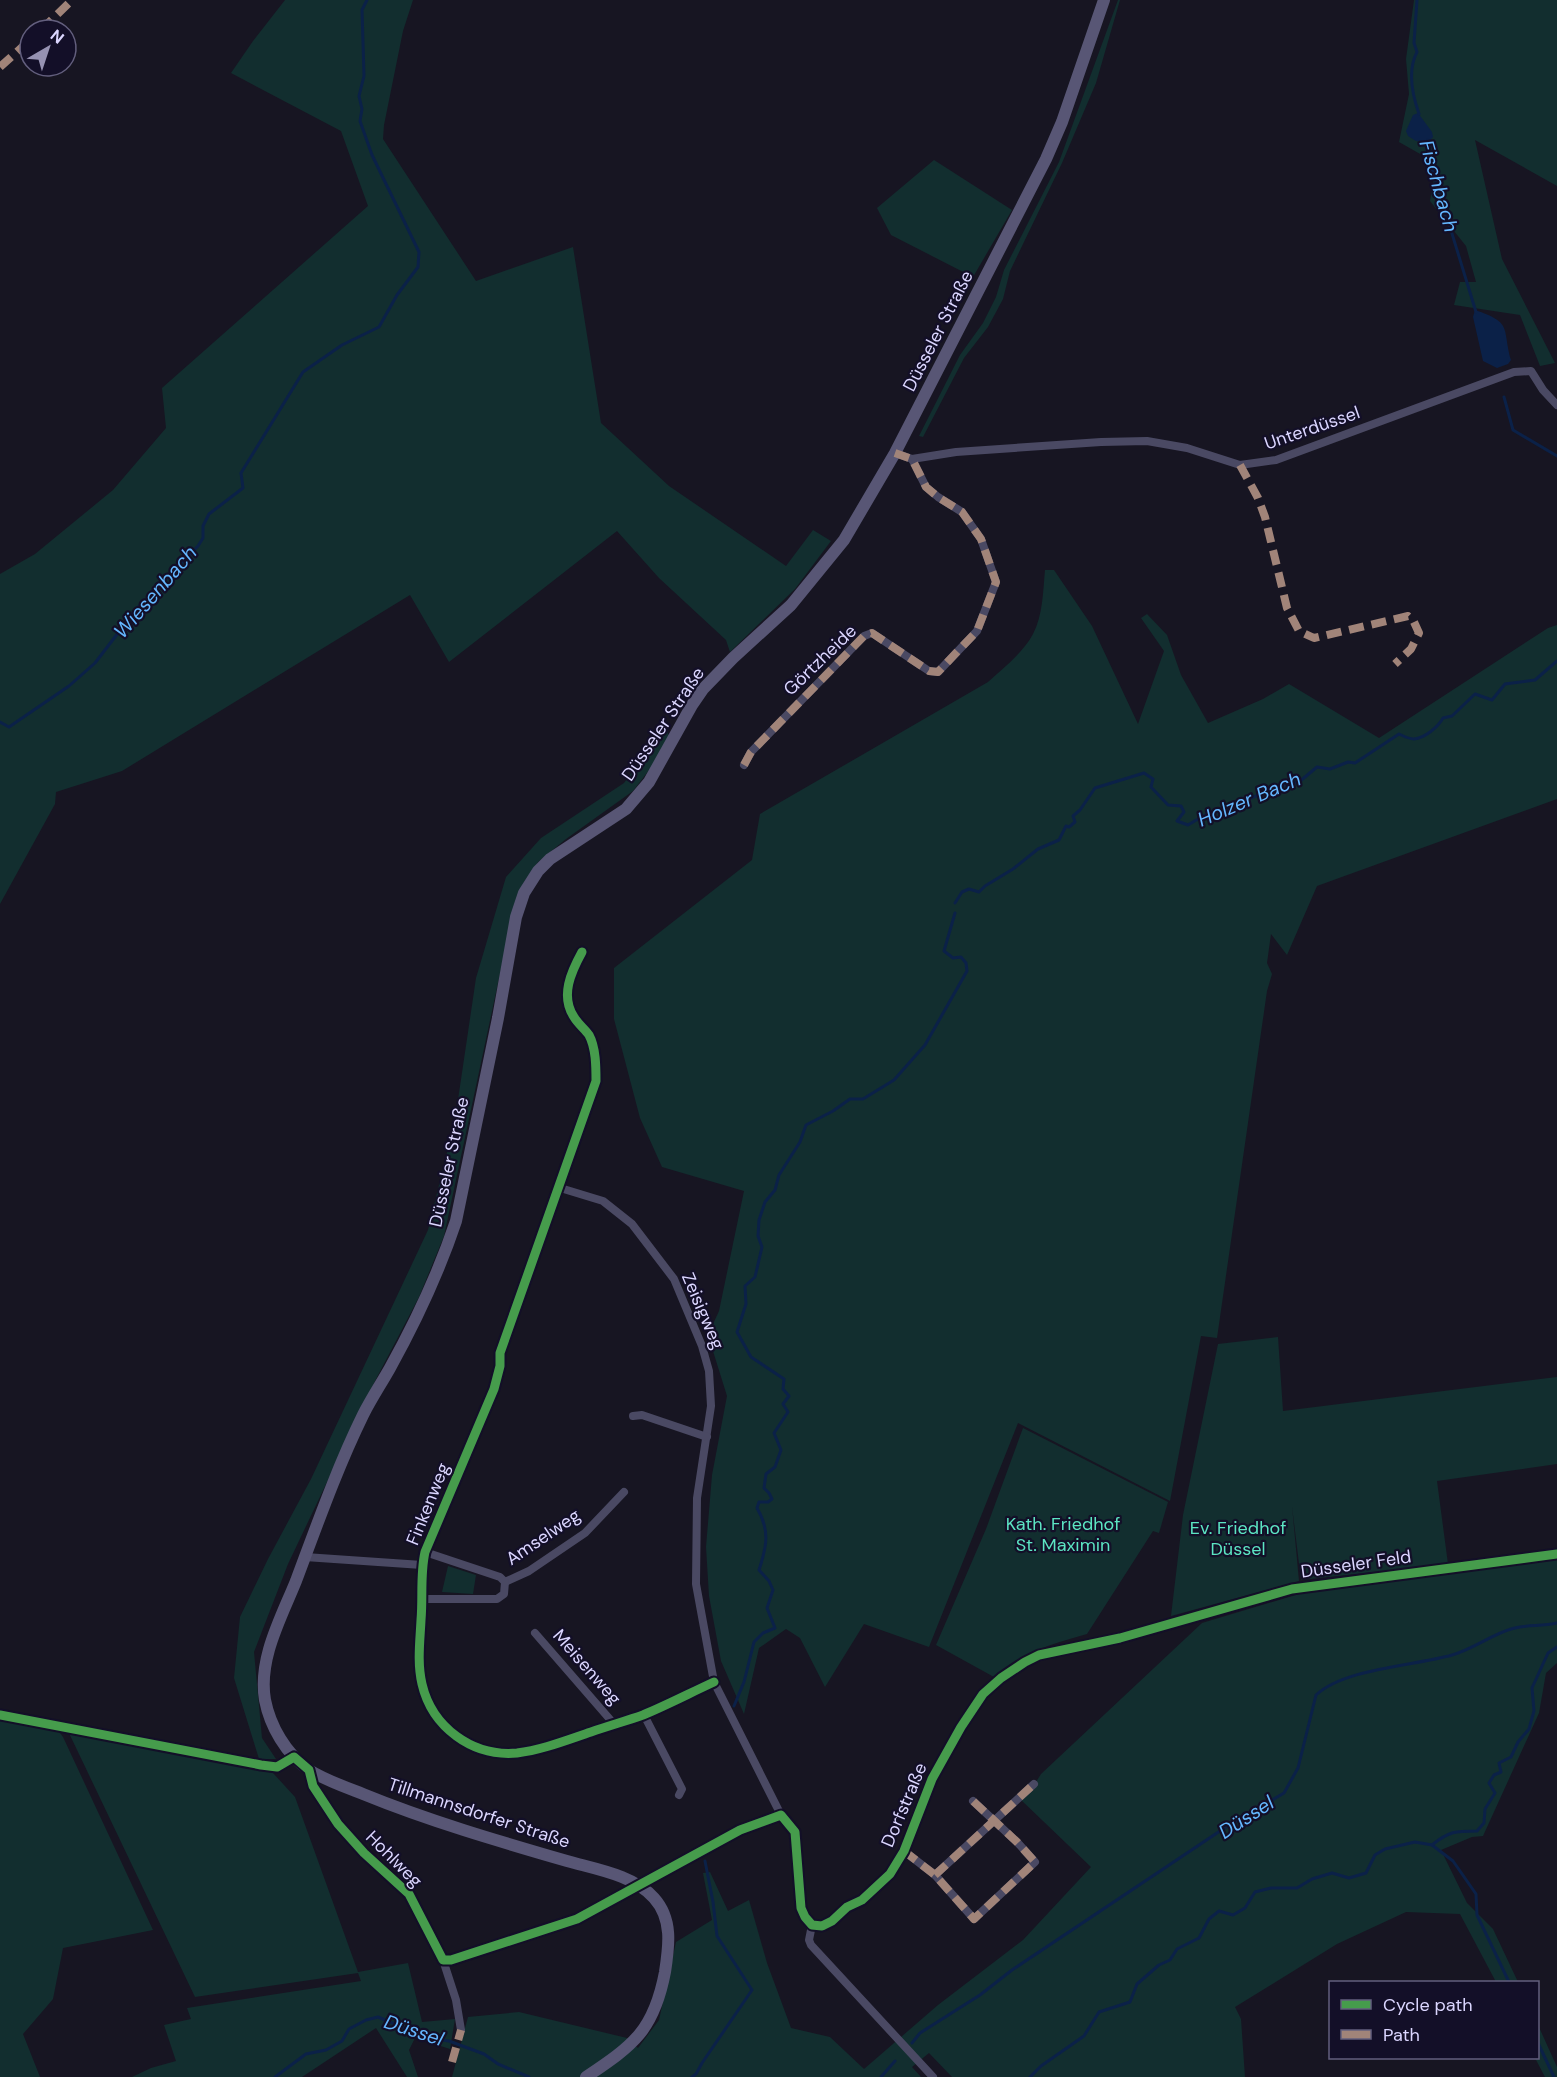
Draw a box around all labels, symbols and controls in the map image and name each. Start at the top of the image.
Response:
north arrow [18,18,78,78]
text: N [46,25,68,49]
water label: Fischbach [1413,137,1465,235]
street label: Düsseler Straße [897,267,979,395]
street label: Unterdüssel [1261,400,1363,456]
water label: Wiesenbach [108,540,202,644]
street label: Görtzheide [778,619,862,701]
street label: Düsseler Straße [616,662,710,786]
water label: Holzer Bach [1193,766,1305,832]
street label: Düsseler Straße [423,1095,475,1229]
street label: Zeisigweg [676,1269,730,1353]
street label: Finkenweg [401,1459,455,1549]
street label: Amselweg [501,1503,585,1571]
park label: Kath. Friedhof St. Maximin [1006,1512,1120,1557]
park label: Ev. Friedhof Düssel [1190,1516,1286,1561]
street label: Düsseler Feld [1299,1544,1413,1584]
street label: Meisenweg [547,1624,627,1710]
street label: Dorfstraße [875,1759,933,1851]
street label: Tillmannsdorfer Straße [385,1772,573,1854]
water label: Düssel [1213,1789,1279,1845]
street label: Hohlweg [360,1825,428,1893]
legend [1329,1981,1539,2059]
text: Cycle path [1383,1993,1473,2017]
water label: Düssel [381,2008,448,2052]
text: Path [1383,2023,1420,2047]

